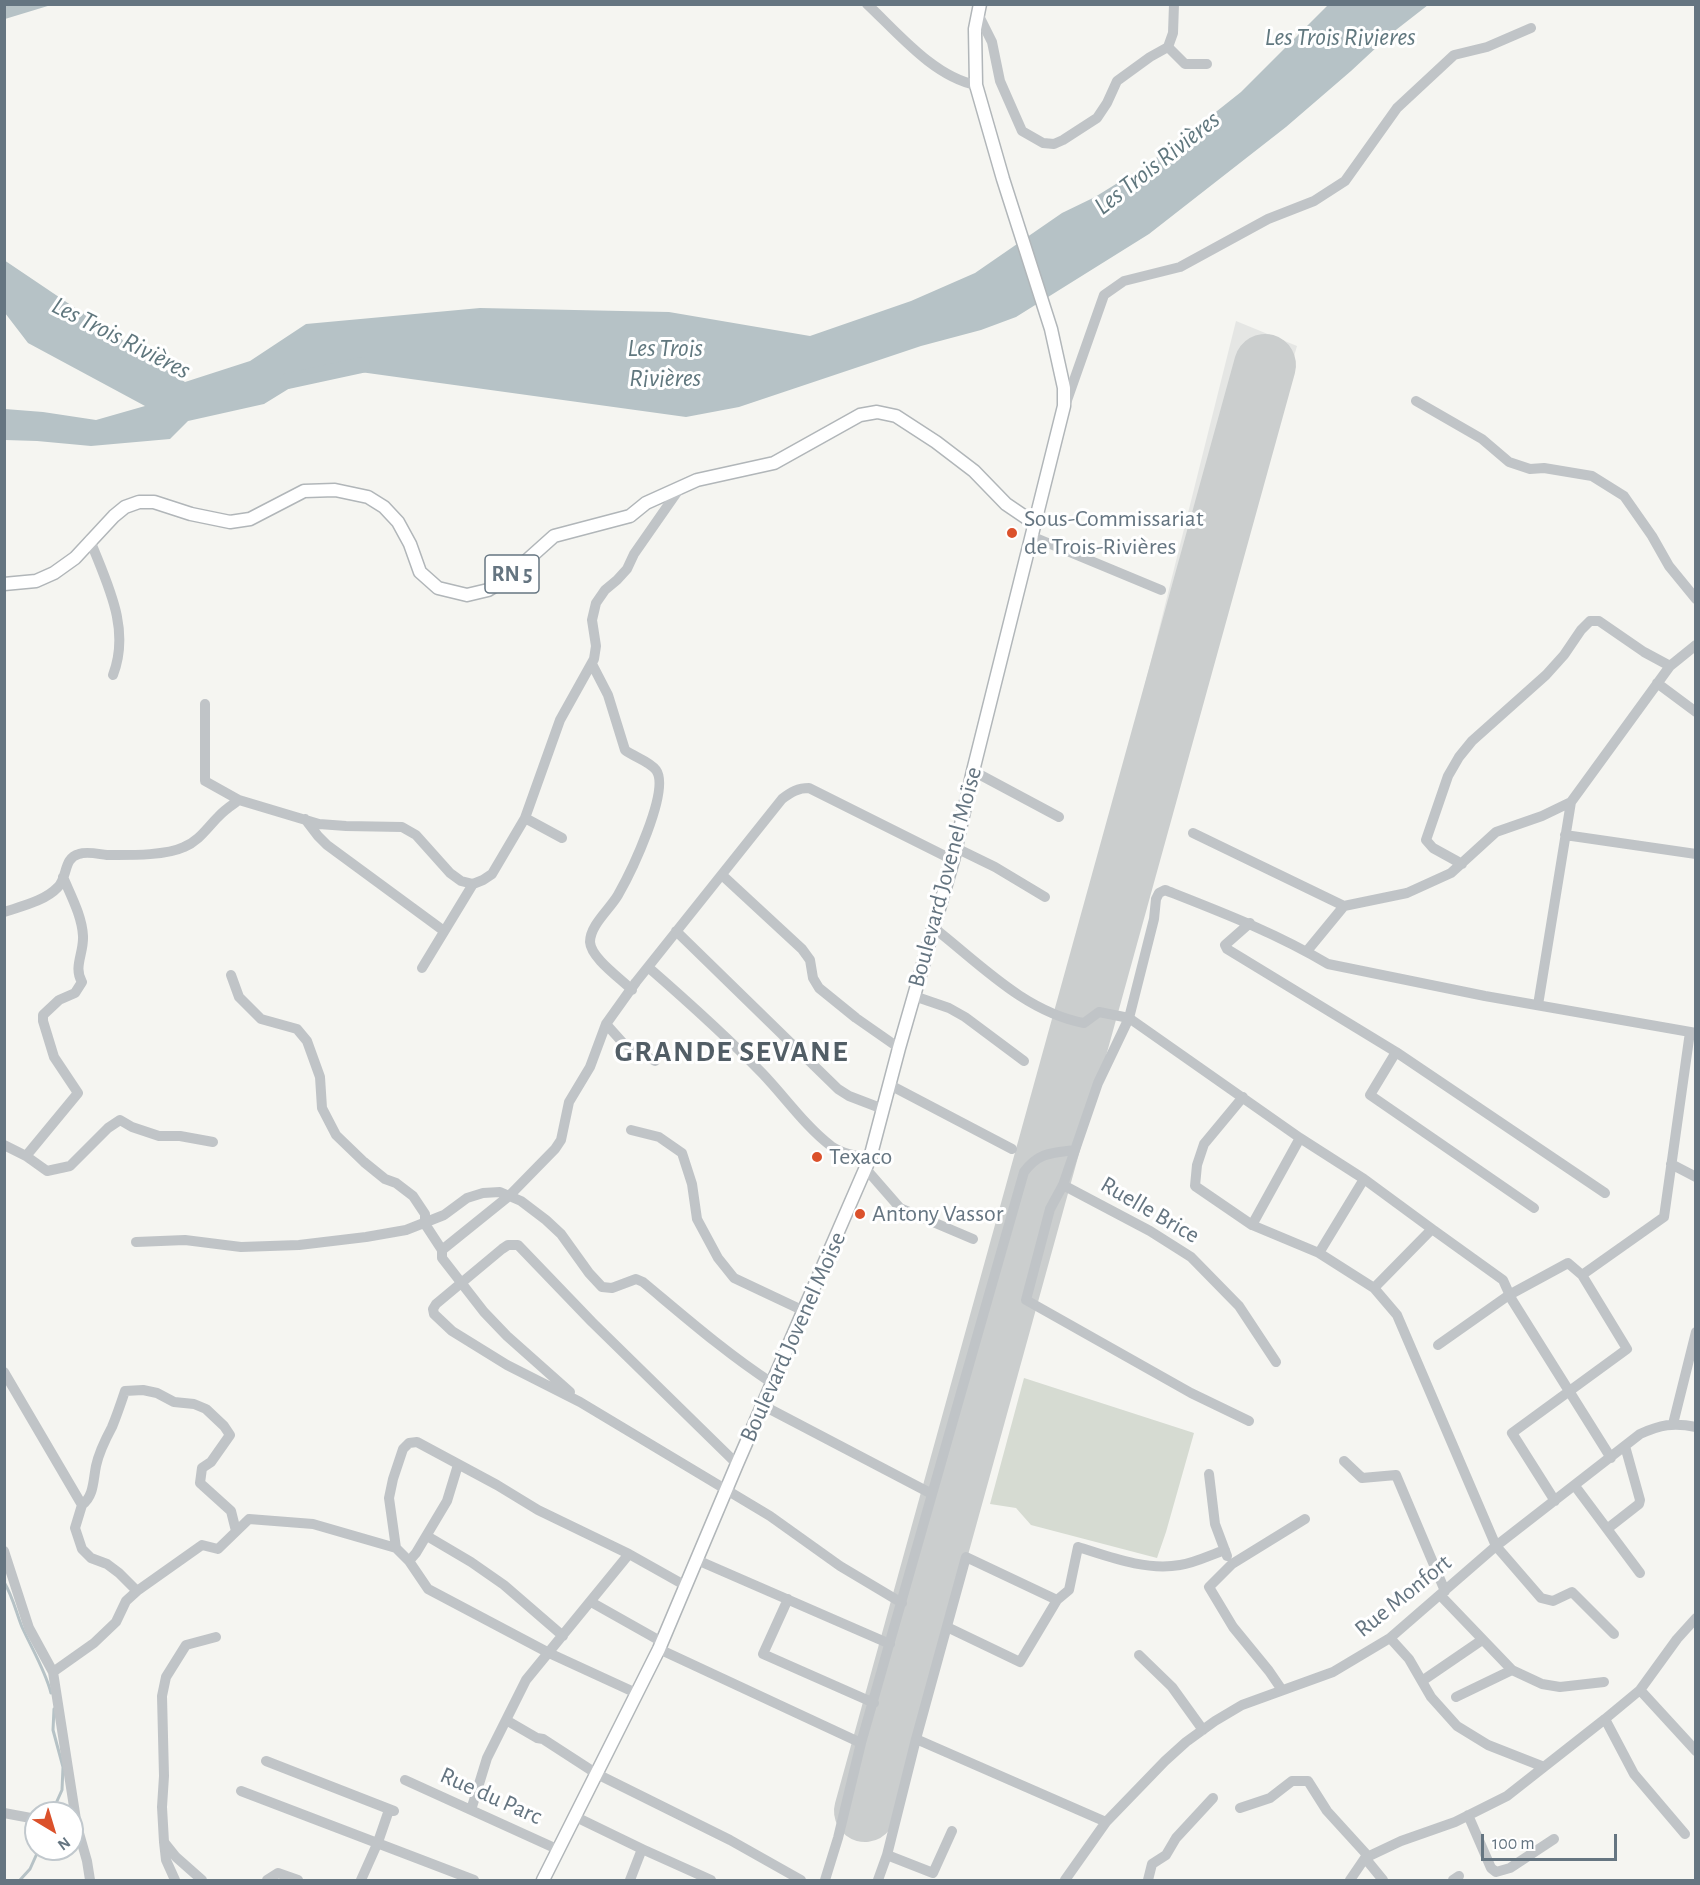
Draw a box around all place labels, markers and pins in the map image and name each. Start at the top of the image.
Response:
place label: Sous-Commissariat de Trois-Rivières [1024,505,1204,561]
marker: Sous-Commissariat de Trois-Rivières [1005,526,1019,540]
place label: Texaco [829,1143,892,1171]
marker: Texaco [810,1150,824,1164]
place label: Antony Vassor [872,1200,1003,1228]
marker: Antony Vassor [853,1207,867,1221]

